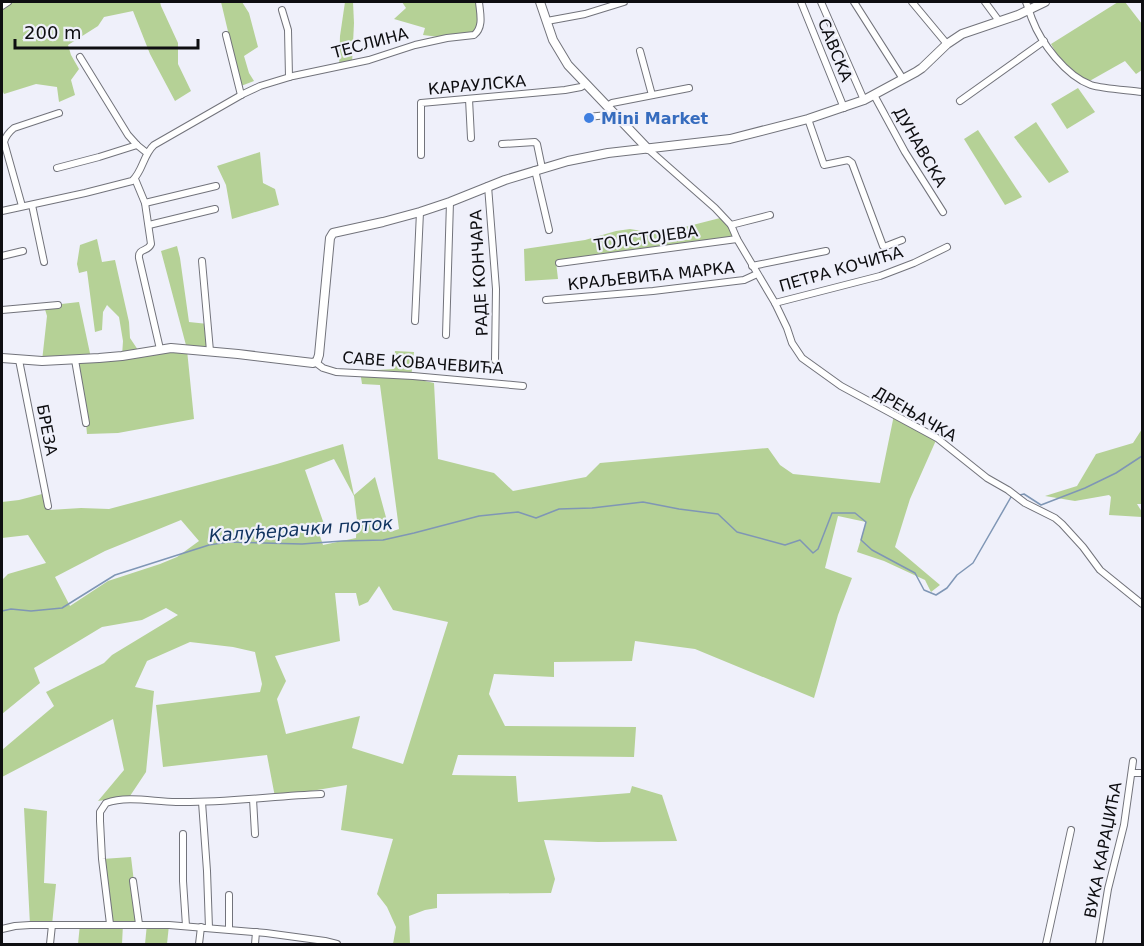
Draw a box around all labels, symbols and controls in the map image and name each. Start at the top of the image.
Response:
scale bar [15,12,198,50]
street label: САВСКА [814,16,856,84]
text: 200 m [24,22,82,43]
street label: ТЕСЛИНА [329,24,410,63]
street label: КАРАУЛСКА [427,71,527,99]
street label: ДУНАВСКА [889,103,951,191]
place label: Mini Market [601,109,709,128]
marker: Mini Market [582,111,596,125]
street label: РАДЕ КОНЧАРА [466,209,492,337]
street label: ТОЛСТОЈЕВА [592,221,699,255]
street label: ПЕТРА КОЧИЋА [777,242,905,296]
street label: КРАЉЕВИЋА МАРКА [567,258,735,294]
street label: САВЕ КОВАЧЕВИЋА [342,348,504,378]
street label: ДРЕЊАЧКА [870,382,960,446]
street label: БРЕЗА [33,403,61,457]
water label: Калуђерачки поток [208,512,394,546]
street label: ВУКА КАРАЏИЋА [1080,780,1126,920]

